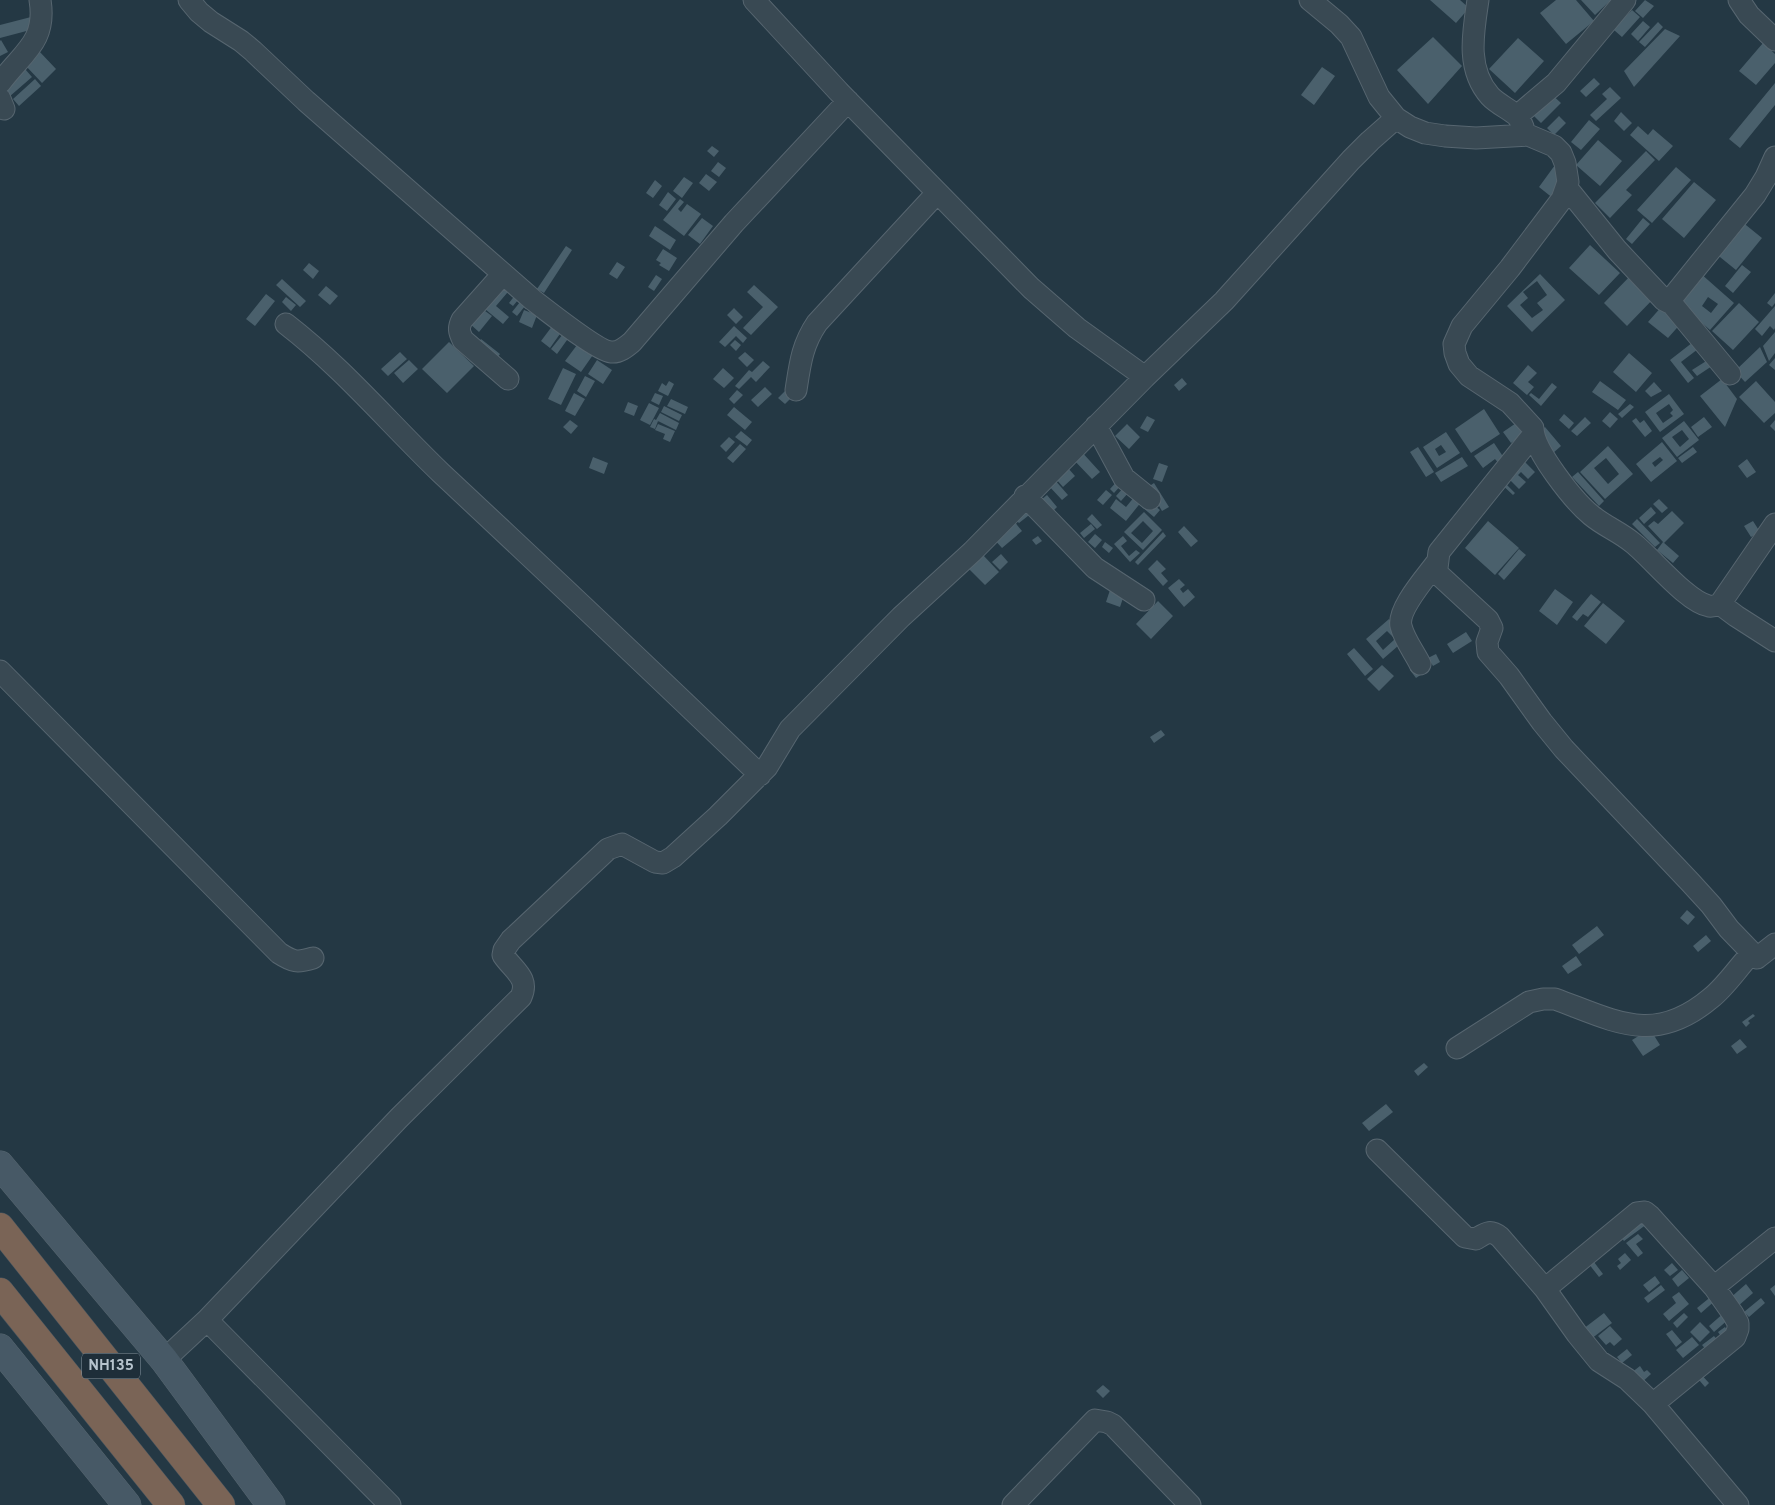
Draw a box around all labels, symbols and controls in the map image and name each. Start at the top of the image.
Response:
road number: NH135 [82,1354,140,1378]

